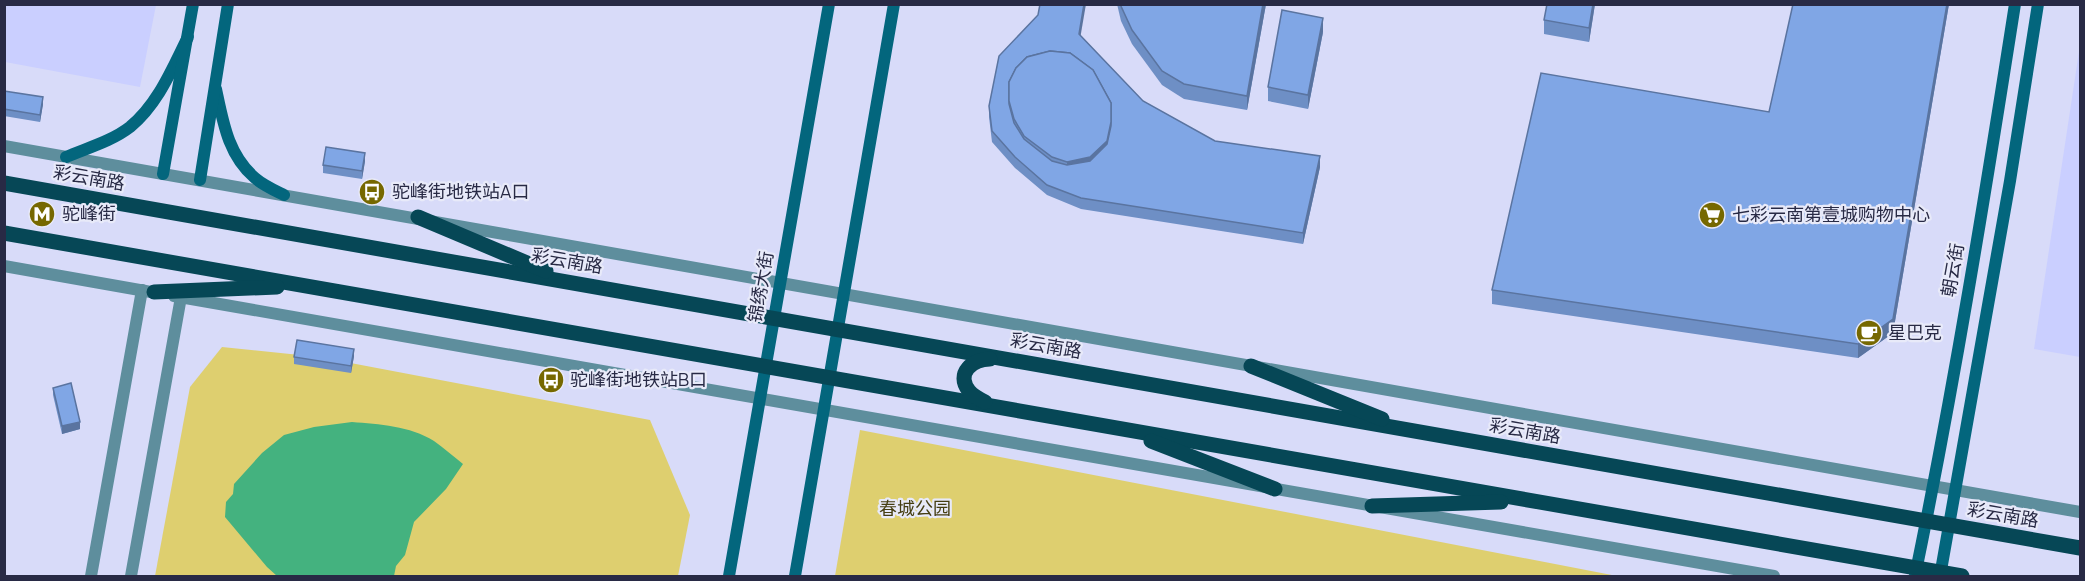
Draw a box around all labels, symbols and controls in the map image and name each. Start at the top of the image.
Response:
street label: 彩云南路 [52,159,127,195]
bus stop icon: 驼峰街地铁站A口 [357,177,387,207]
place label: 驼峰街地铁站A口 [392,179,529,203]
metro station icon: 驼峰街 [27,199,57,229]
supermarket icon: 七彩云南第壹城购物中心 [1697,200,1727,230]
place label: 驼峰街 [62,201,116,225]
place label: 七彩云南第壹城购物中心 [1732,202,1930,226]
street label: 朝云街 [1936,241,1969,298]
street label: 彩云南路 [530,242,605,278]
street label: 锦绣大街 [742,249,778,324]
cafe icon: 星巴克 [1854,318,1884,348]
place label: 星巴克 [1888,320,1942,344]
street label: 彩云南路 [1009,327,1084,363]
bus stop icon: 驼峰街地铁站B口 [536,365,566,395]
place label: 驼峰街地铁站B口 [570,367,707,391]
street label: 彩云南路 [1488,412,1563,448]
park label: 春城公园 [879,496,951,520]
street label: 彩云南路 [1966,496,2041,532]

